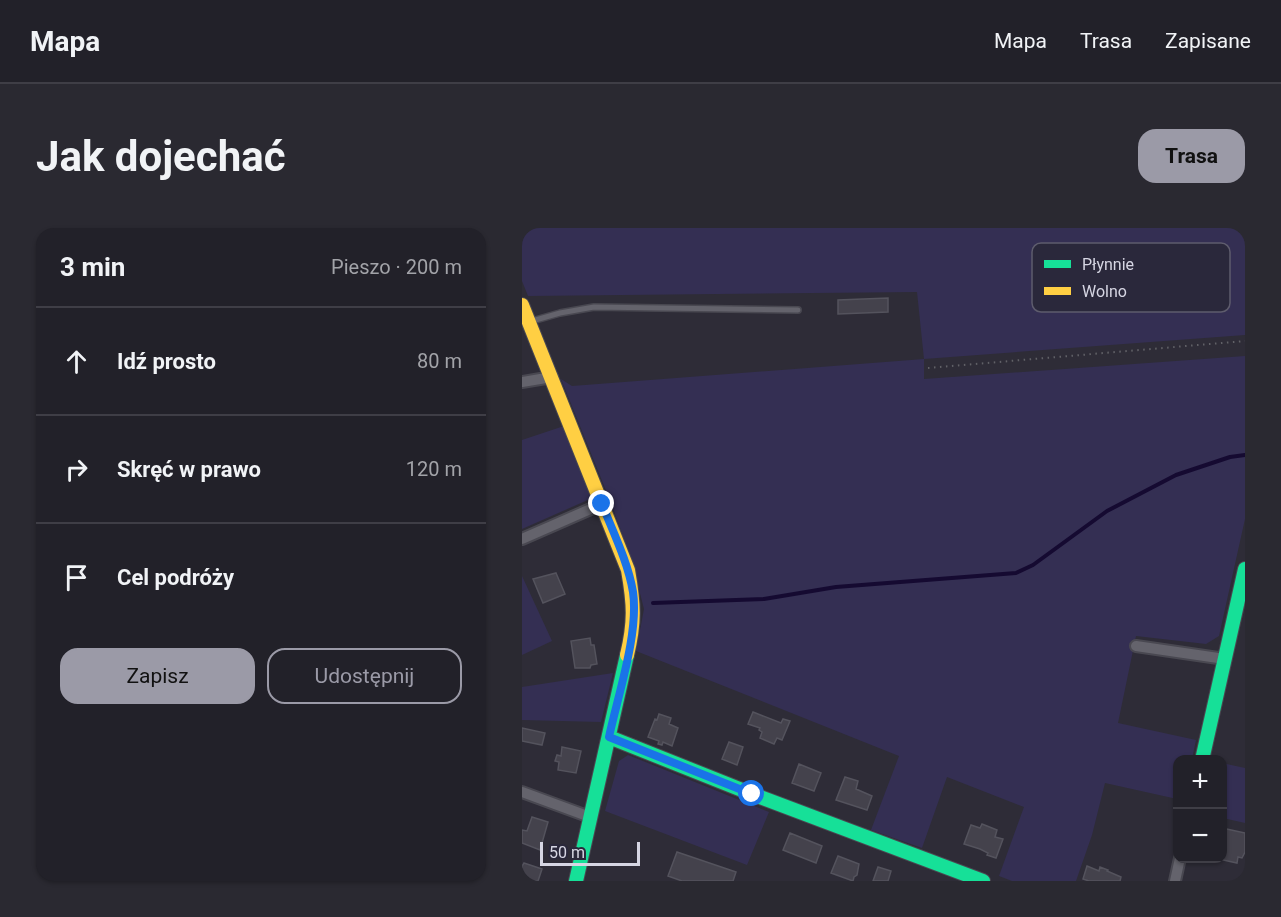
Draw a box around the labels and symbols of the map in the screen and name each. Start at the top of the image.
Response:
legend [1032,243,1230,312]
text: Płynnie [1082,255,1134,274]
text: Wolno [1082,282,1127,301]
route end [588,490,614,516]
route start [738,780,764,806]
scale bar [540,839,640,866]

